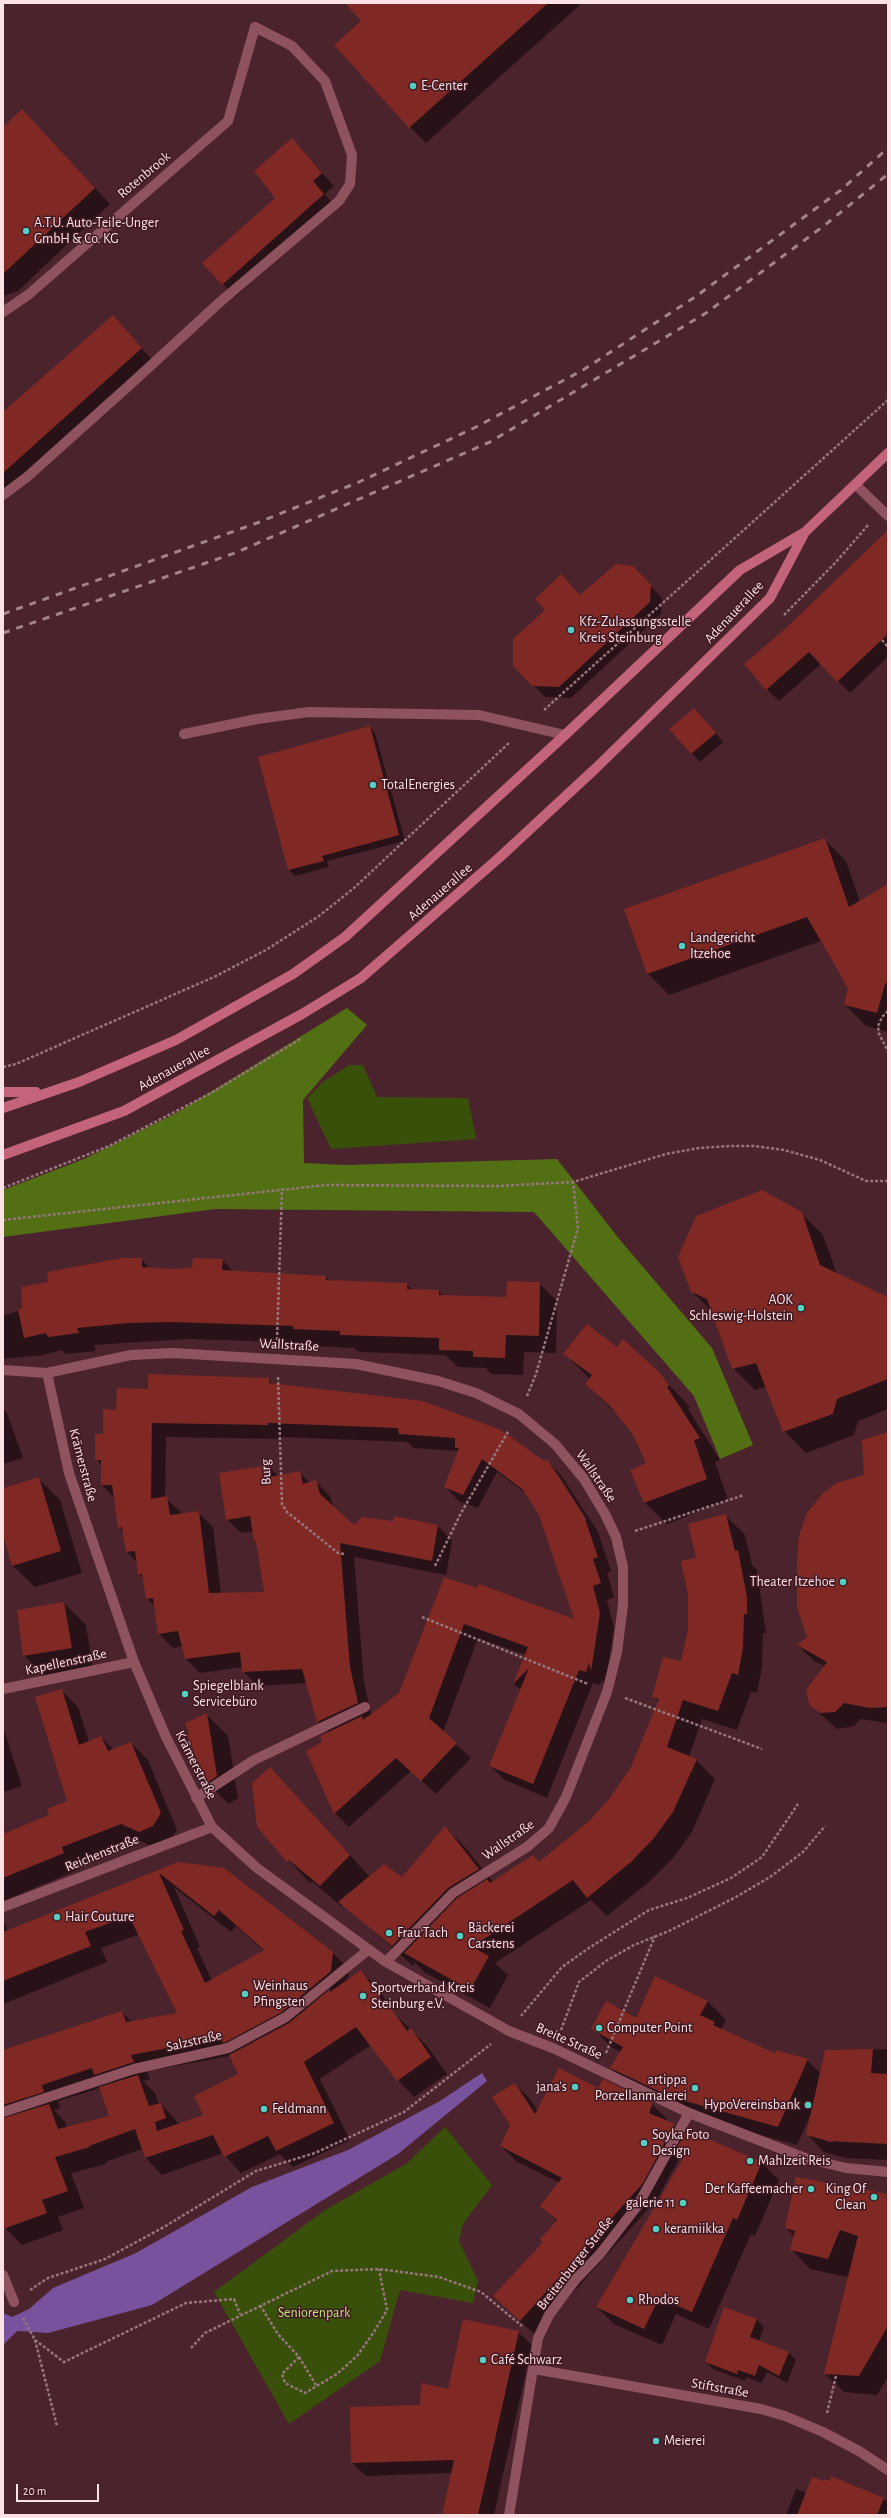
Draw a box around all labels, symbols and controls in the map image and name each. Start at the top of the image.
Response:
place label: E-Center [421,78,468,94]
marker: E-Center [408,81,418,91]
street label: Rotenbrook [114,148,174,202]
place label: A.T.U. Auto-Teile-Unger GmbH & Co. KG [34,215,159,248]
marker: A.T.U. Auto-Teile-Unger GmbH & Co. KG [21,226,31,236]
street label: Adenauerallee [701,577,767,647]
place label: Kfz-Zulassungsstelle Kreis Steinburg [579,614,691,646]
marker: Kfz-Zulassungsstelle Kreis Steinburg [566,625,576,635]
place label: TotalEnergies [381,777,455,793]
marker: TotalEnergies [368,780,378,790]
street label: Adenauerallee [404,860,476,924]
place label: Landgericht Itzehoe [690,930,755,962]
marker: Landgericht Itzehoe [677,941,687,951]
street label: Adenauerallee [135,1041,213,1095]
place label: AOK Schleswig-Holstein [689,1292,793,1324]
marker: AOK Schleswig-Holstein [796,1303,806,1313]
street label: Wallstraße [259,1335,319,1355]
street label: Krämerstraße [65,1427,101,1503]
street label: Wallstraße [572,1447,620,1505]
street label: Burg [257,1459,275,1485]
place label: Theater Itzehoe [750,1574,835,1590]
marker: Theater Itzehoe [838,1577,848,1587]
street label: Kapellenstraße [24,1645,108,1679]
place label: Spiegelblank Servicebüro [193,1678,264,1710]
marker: Spiegelblank Servicebüro [180,1689,190,1699]
street label: Krämerstraße [171,1728,221,1802]
street label: Wallstraße [479,1816,537,1864]
street label: Reichenstraße [63,1831,141,1875]
place label: Hair Couture [65,1909,134,1925]
marker: Hair Couture [52,1912,62,1922]
place label: Bäckerei Carstens [468,1920,514,1952]
place label: Frau Tach [397,1925,448,1941]
marker: Frau Tach [384,1928,394,1938]
marker: Bäckerei Carstens [455,1931,465,1941]
place label: Weinhaus Pfingsten [253,1978,308,2010]
place label: Sportverband Kreis Steinburg e.V. [371,1980,475,2012]
marker: Weinhaus Pfingsten [240,1989,250,1999]
marker: Sportverband Kreis Steinburg e.V. [358,1991,368,2001]
street label: Breite Straße [533,2019,605,2063]
place label: Computer Point [607,2020,692,2036]
marker: Computer Point [594,2023,604,2033]
street label: Salzstraße [164,2026,224,2056]
place label: artippa Porzellanmalerei [595,2072,687,2104]
place label: jana's [536,2079,567,2095]
marker: jana's [570,2082,580,2092]
marker: artippa Porzellanmalerei [690,2083,700,2093]
place label: HypoVereinsbank [704,2097,800,2113]
marker: HypoVereinsbank [803,2100,813,2110]
place label: Feldmann [272,2101,327,2117]
marker: Feldmann [259,2104,269,2114]
place label: Soyka Foto Design [652,2127,709,2160]
marker: Soyka Foto Design [639,2138,649,2148]
place label: Mahlzeit Reis [758,2153,831,2169]
marker: Mahlzeit Reis [745,2156,755,2166]
place label: Der Kaffeemacher [704,2181,803,2197]
place label: King Of Clean [825,2181,866,2214]
marker: Der Kaffeemacher [806,2184,816,2194]
marker: King Of Clean [869,2192,879,2202]
place label: galerie 11 [626,2195,675,2211]
marker: galerie 11 [678,2198,688,2208]
street label: Breitenburger Straße [533,2213,617,2313]
place label: keramiikka [664,2221,724,2237]
marker: keramiikka [651,2224,661,2234]
place label: Rhodos [638,2292,679,2308]
marker: Rhodos [625,2295,635,2305]
park label: Seniorenpark [278,2305,350,2321]
place label: Café Schwarz [491,2352,562,2368]
marker: Café Schwarz [478,2355,488,2365]
street label: Stiftstraße [690,2375,750,2401]
place label: Meierei [664,2433,705,2449]
marker: Meierei [651,2436,661,2446]
scale bar [18,2476,101,2502]
text: 20 m [23,2485,46,2497]

